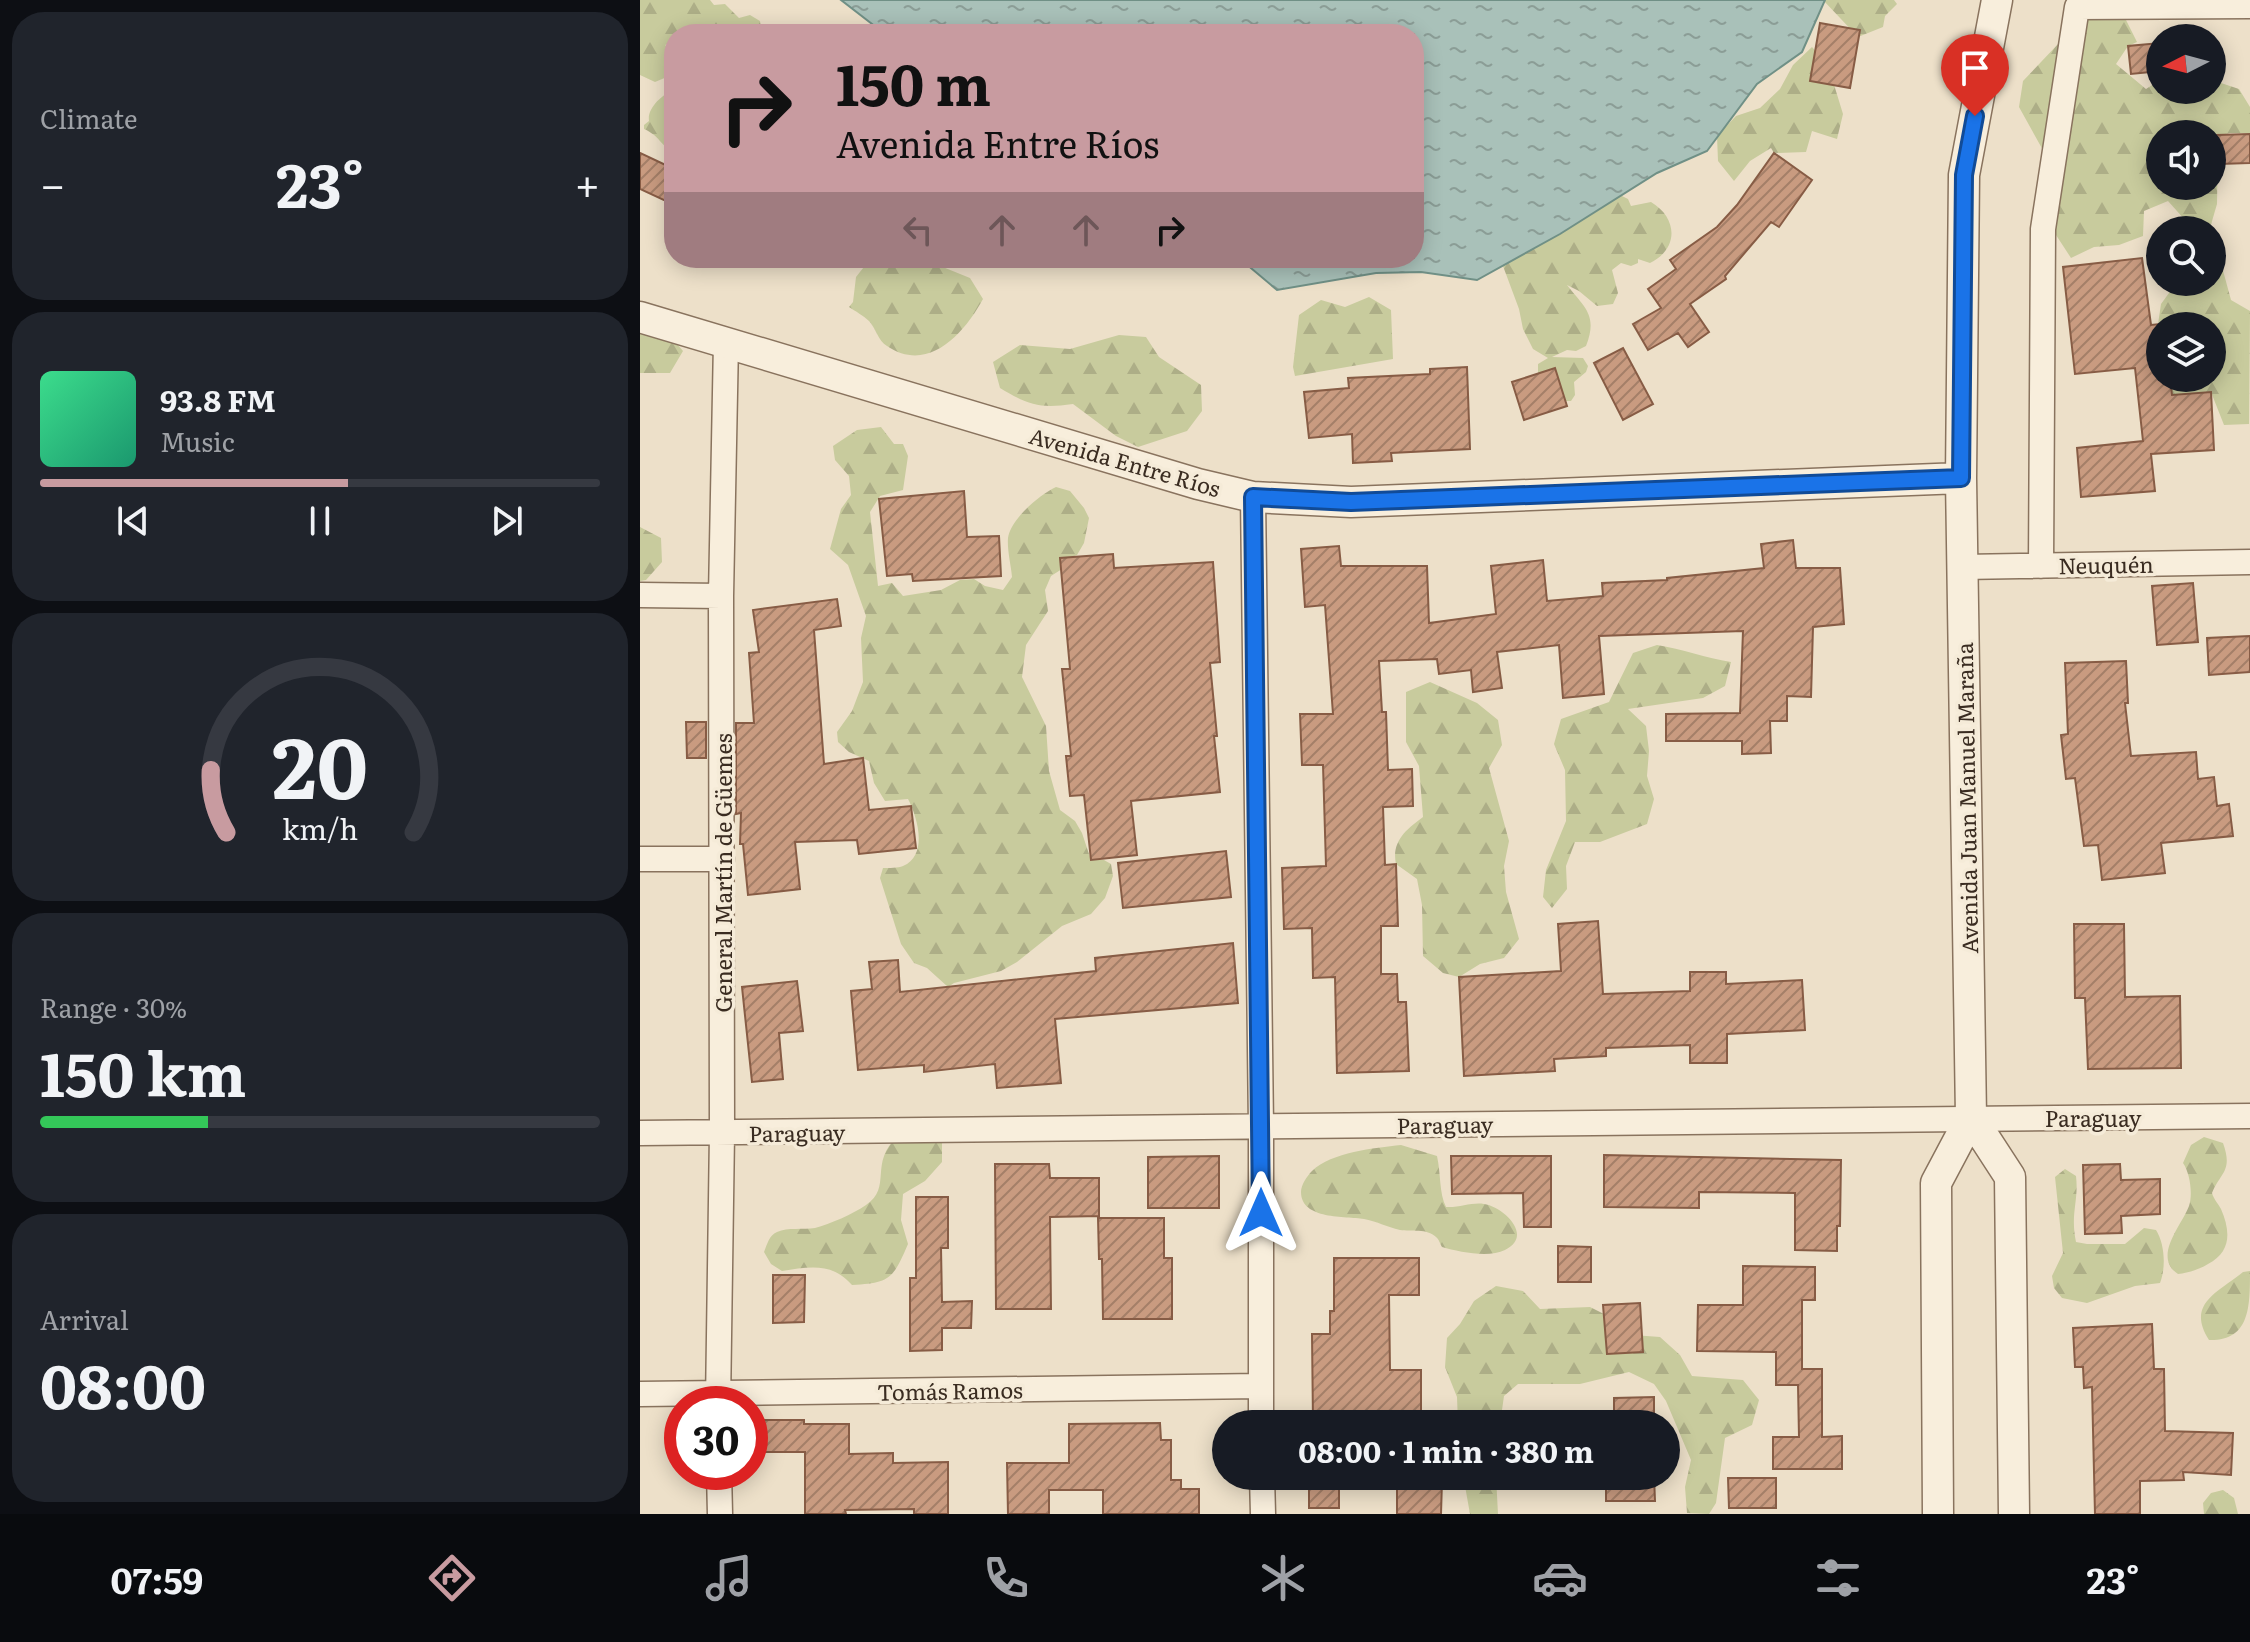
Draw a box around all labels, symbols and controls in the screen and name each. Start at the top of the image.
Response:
north arrow [2146,24,2226,104]
map controls [2146,24,2226,392]
pin [1941,34,2009,116]
text: 150 m [836,40,991,123]
icon: arrive [1953,46,1997,90]
icon: right [704,56,808,160]
text: Climate [40,98,138,137]
text: Avenida Entre Ríos [836,116,1159,169]
button: sound [2146,120,2226,200]
text: 23° [276,137,364,226]
text: − [40,149,66,215]
text: + [574,149,600,215]
icon: left [896,208,940,252]
icon: ahead [980,208,1024,252]
icon: ahead [1064,208,1108,252]
icon: right [1148,208,1192,252]
button: search [2146,216,2226,296]
button: layers [2146,312,2226,392]
text: 93.8 FM [160,377,276,421]
street label: Avenida Entre Ríos [1025,418,1225,504]
text: Music [160,421,235,460]
icon: previous [111,499,155,543]
icon: pause [298,499,342,543]
icon: next [485,499,529,543]
street label: Neuquén [2058,547,2154,581]
street label: Avenida Juan Manuel Maraña [1947,642,1985,954]
text: 20 [272,701,368,825]
street label: General Martín de Güemes [706,733,739,1013]
text: km/h [282,806,358,849]
text: Range · 30% [40,987,187,1026]
text: 150 km [40,1026,246,1115]
street label: Paraguay [2045,1101,2142,1134]
street label: Paraguay [1396,1107,1494,1141]
street label: Paraguay [748,1115,846,1149]
position arrow [1219,1171,1303,1255]
text: Arrival [40,1299,129,1338]
text: 08:00 [40,1338,206,1427]
street label: Tomás Ramos [877,1372,1023,1408]
speed limit sign: 30 [664,1386,768,1490]
text: 08:00 · 1 min · 380 m [1298,1428,1594,1472]
icon: directions [424,1550,480,1606]
icon: music [701,1550,757,1606]
icon: phone [978,1550,1034,1606]
icon: climate [1255,1550,1311,1606]
icon: car [1532,1550,1588,1606]
icon: filters [1810,1550,1866,1606]
text: 07:59 [111,1552,203,1605]
text: 23° [2087,1552,2139,1605]

